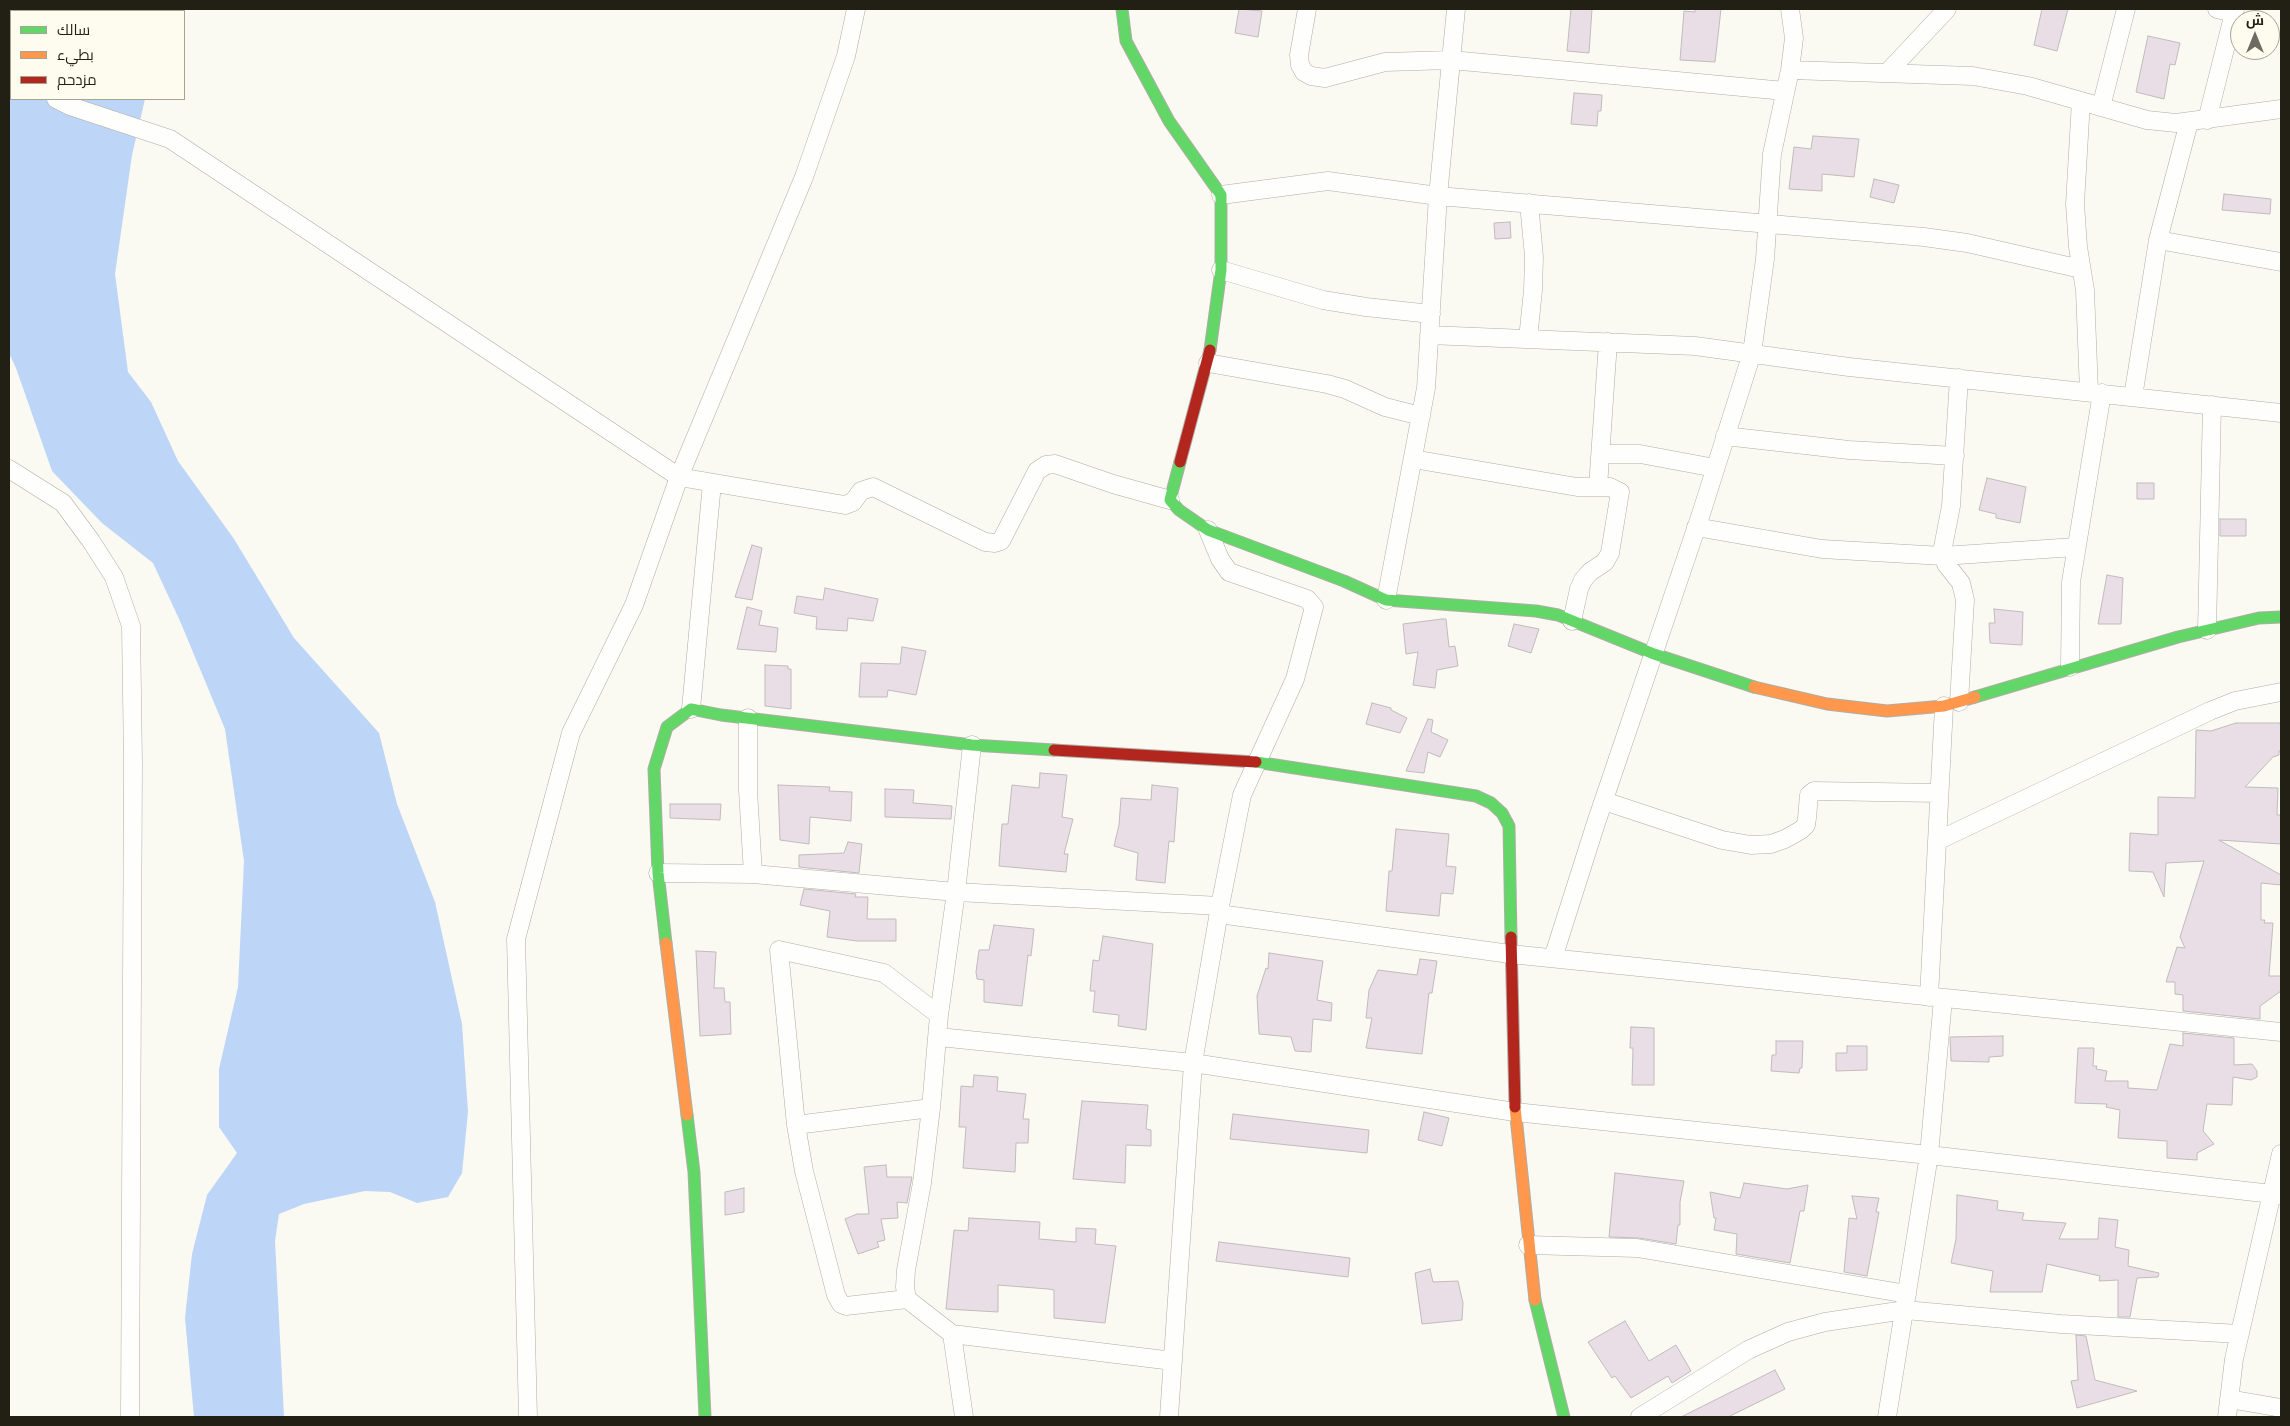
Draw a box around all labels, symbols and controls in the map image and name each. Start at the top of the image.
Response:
legend [10,10,185,100]
north arrow [2230,10,2280,60]
text: ش [2246,14,2264,28]
text: سالك [57,23,90,38]
text: بطيء [57,48,94,63]
text: مزدحم [57,73,97,88]

